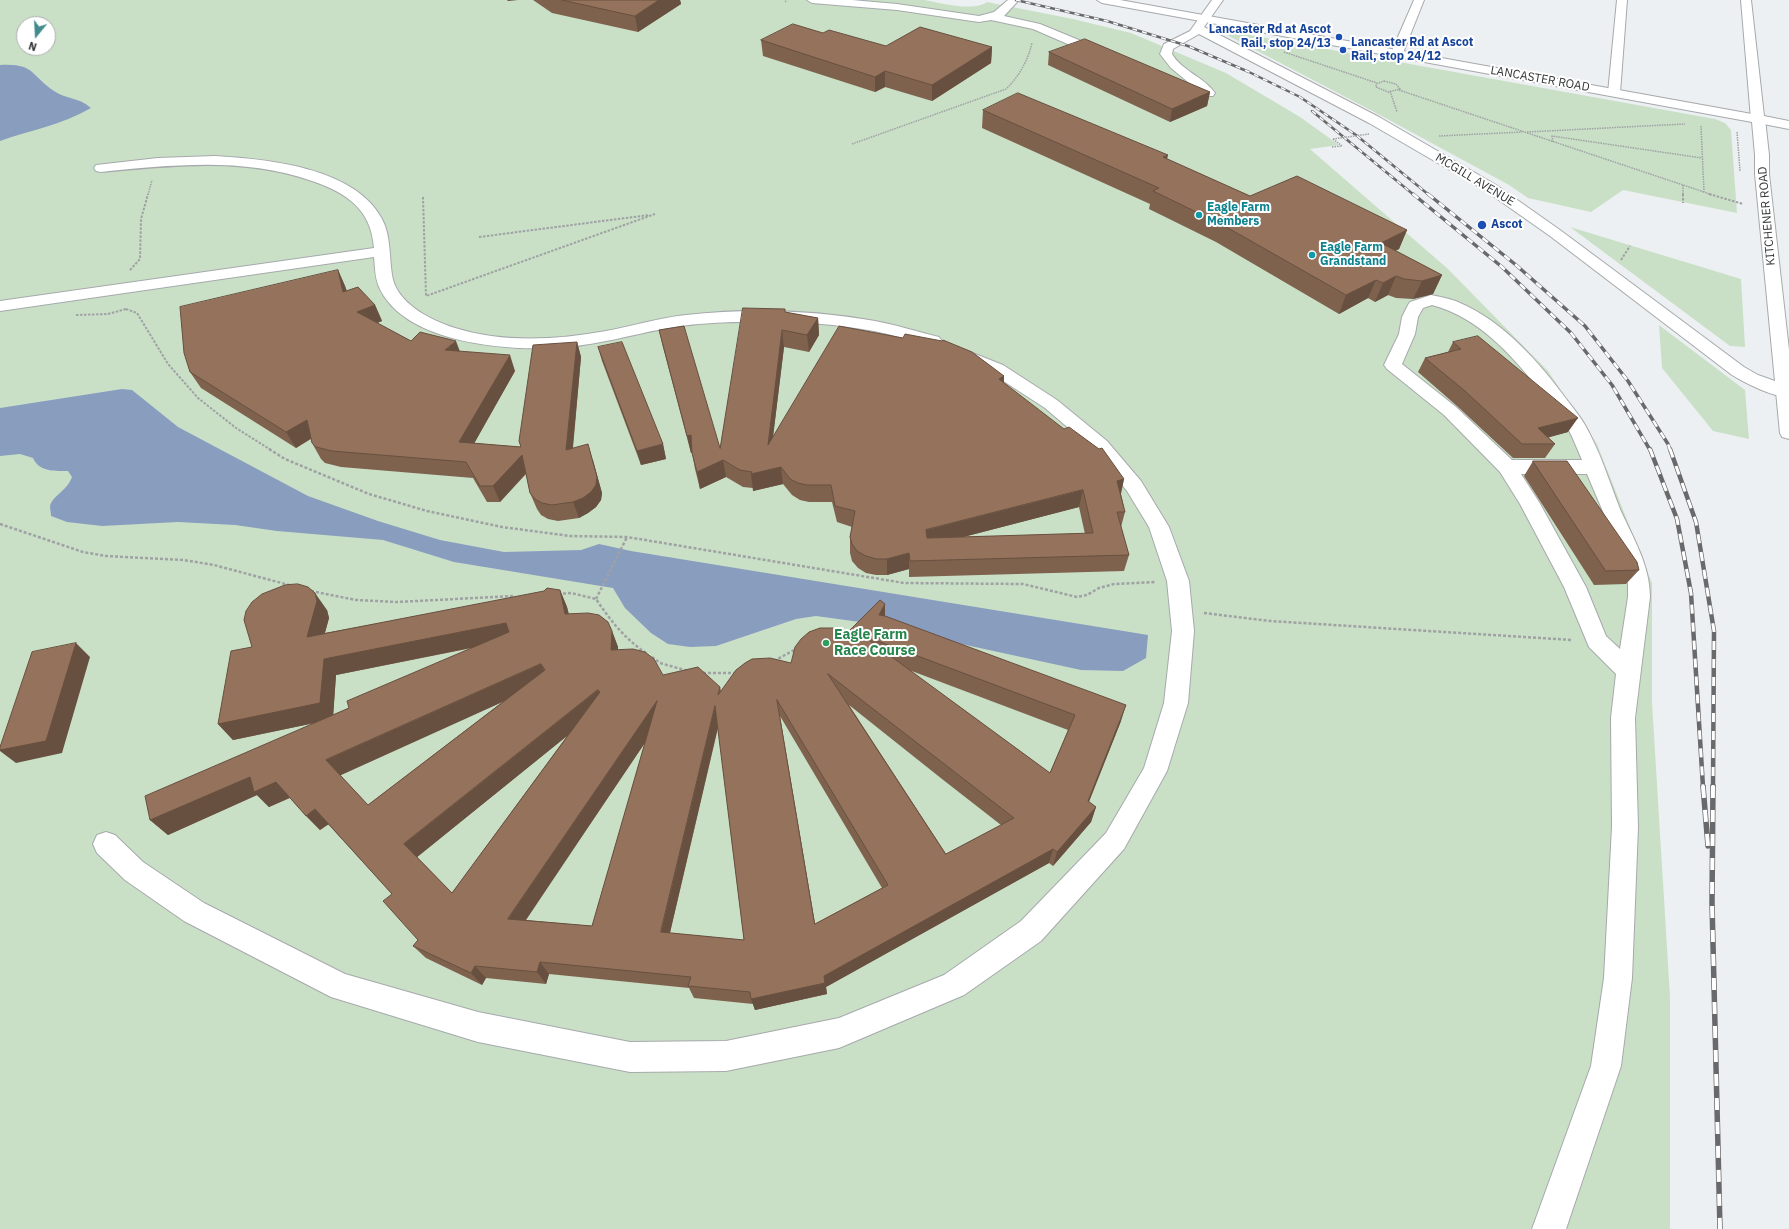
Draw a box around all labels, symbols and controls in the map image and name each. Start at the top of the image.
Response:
north arrow [16,16,56,56]
place label: Lancaster Rd at Ascot Rail, stop 24/13 [1209,23,1331,51]
marker: Lancaster Rd at Ascot Rail, stop 24/13 [1334,32,1344,42]
place label: Lancaster Rd at Ascot Rail, stop 24/12 [1351,36,1473,64]
text: N [27,39,39,54]
marker: Lancaster Rd at Ascot Rail, stop 24/12 [1338,45,1348,55]
street label: LANCASTER ROAD [1489,63,1591,95]
street label: MCGILL AVENUE [1433,151,1517,209]
street label: KITCHENER ROAD [1755,166,1779,266]
place label: Eagle Farm Members [1207,201,1270,229]
marker: Eagle Farm Members [1194,210,1204,220]
place label: Ascot [1491,218,1523,232]
marker: Ascot [1476,219,1488,231]
place label: Eagle Farm Grandstand [1320,241,1386,269]
marker: Eagle Farm Grandstand [1307,250,1317,260]
place label: Eagle Farm Race Course [834,627,916,660]
marker: Eagle Farm Race Course [821,638,831,648]

